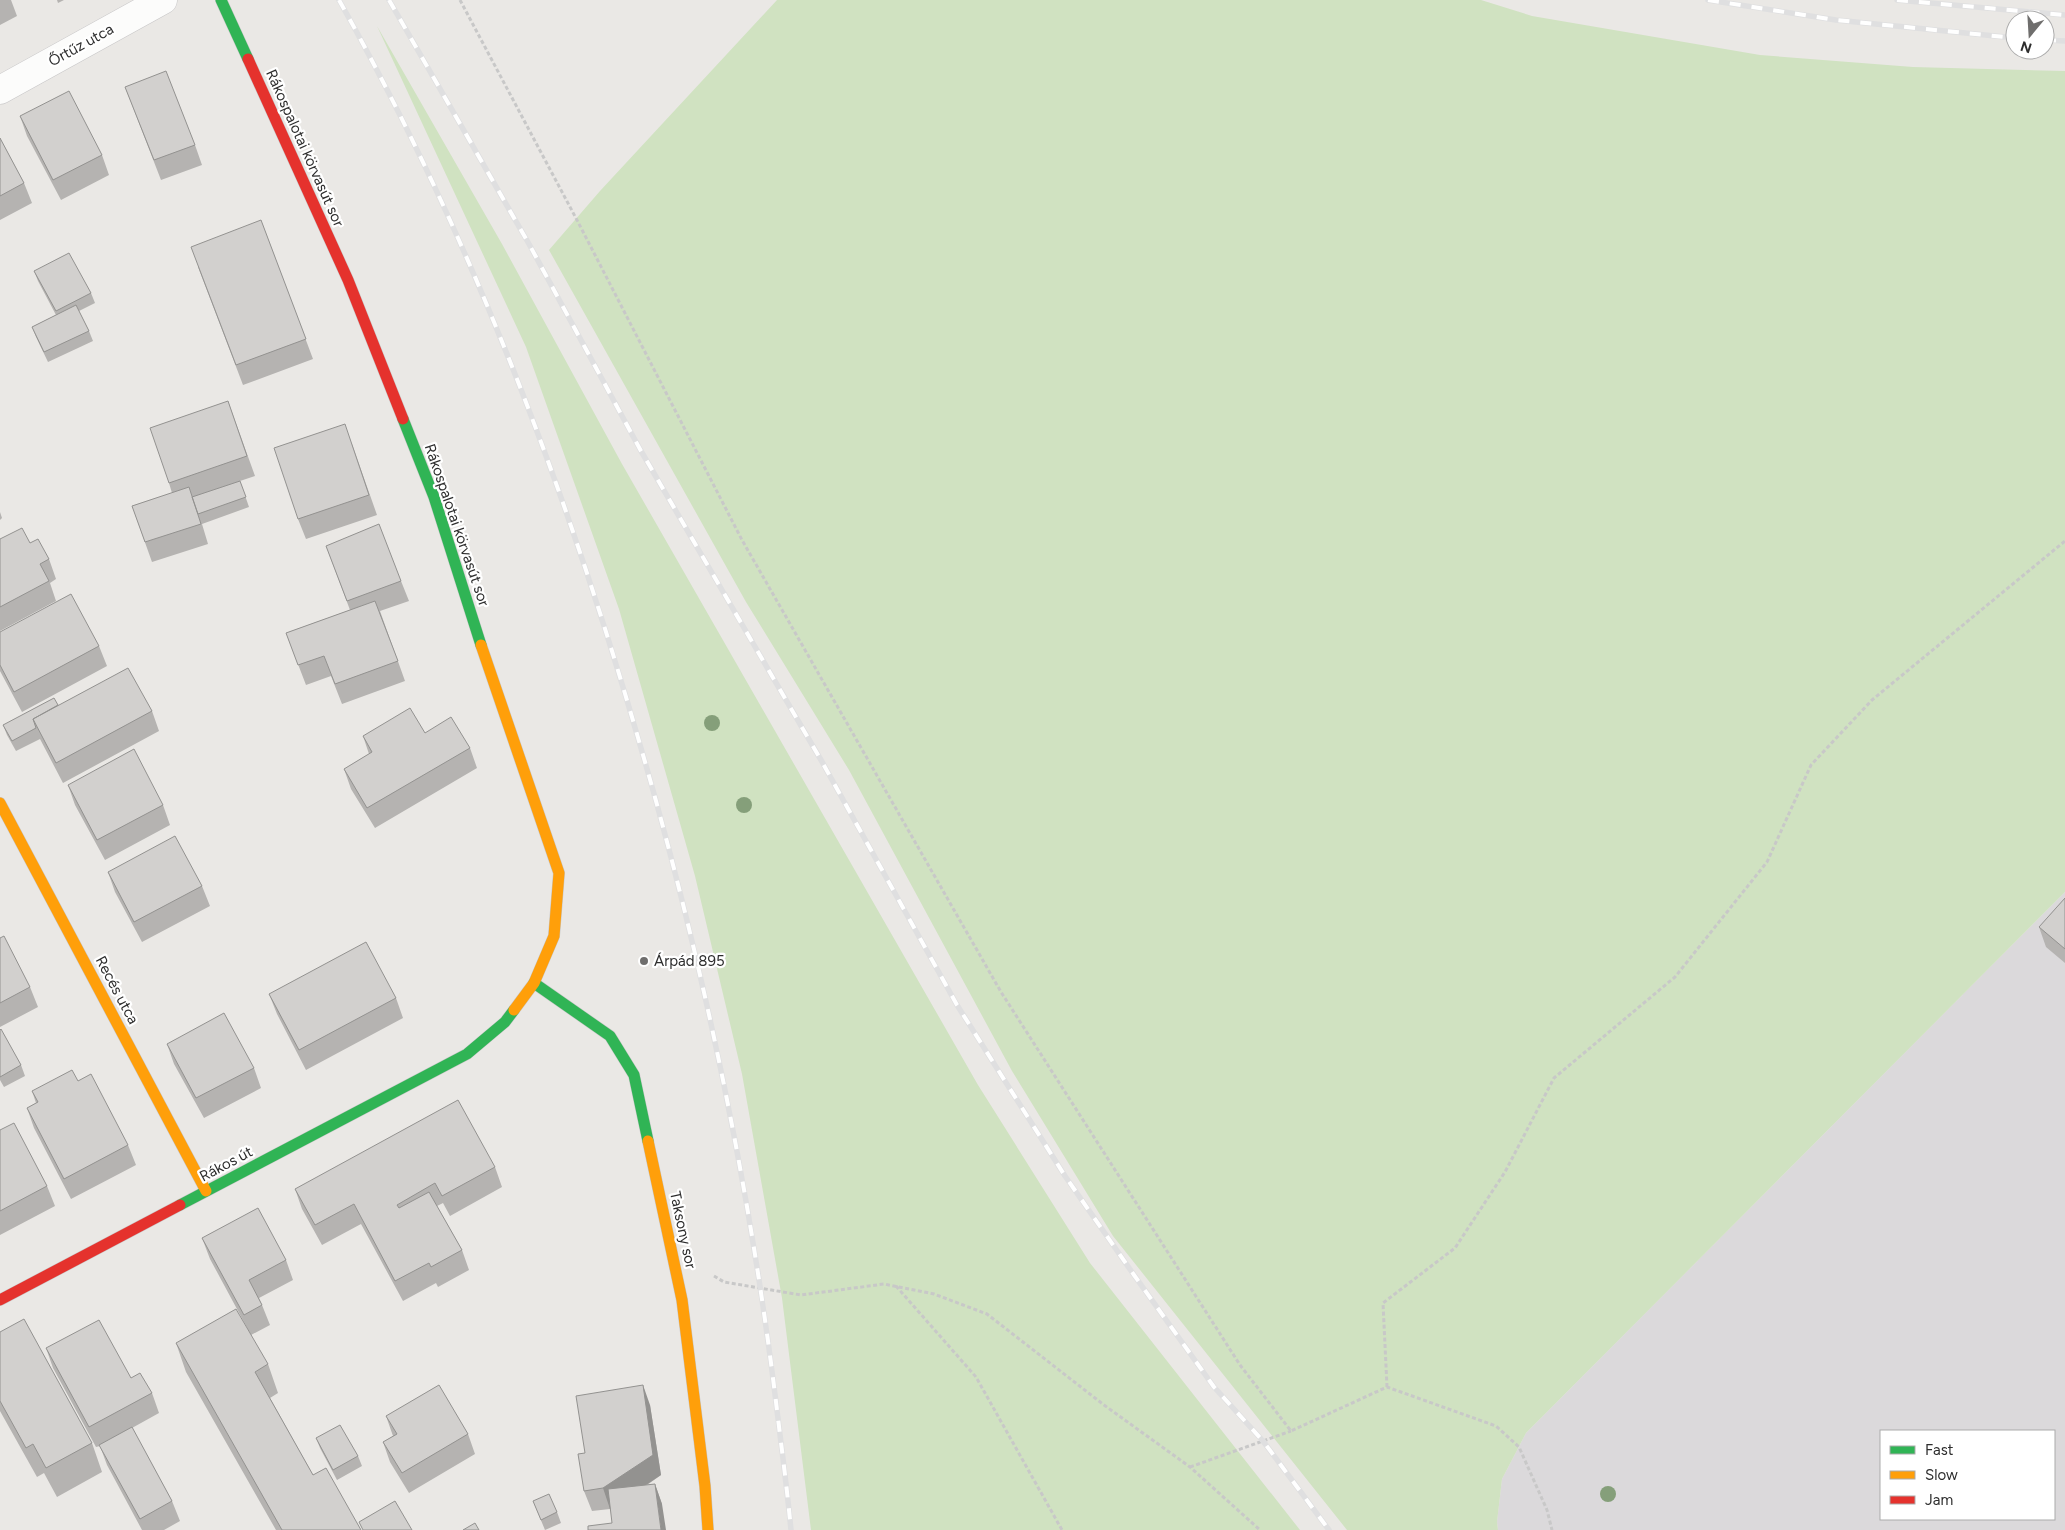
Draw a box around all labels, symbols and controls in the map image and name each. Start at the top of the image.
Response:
north arrow [2005,10,2055,60]
street label: Őrtűz utca [45,20,117,70]
text: N [2018,37,2034,57]
street label: Rákospalotai körvasút sor [262,66,348,230]
street label: Rákospalotai körvasút sor [421,441,493,609]
place label: Árpád 895 [654,952,725,970]
street label: Recés utca [92,953,142,1027]
marker: Árpád 895 [638,955,650,967]
street label: Rákos út [196,1142,256,1185]
street label: Taksony sor [666,1190,700,1270]
legend [1880,1430,2055,1520]
text: Fast [1925,1441,1954,1459]
text: Slow [1925,1466,1958,1484]
text: Jam [1925,1491,1953,1509]

